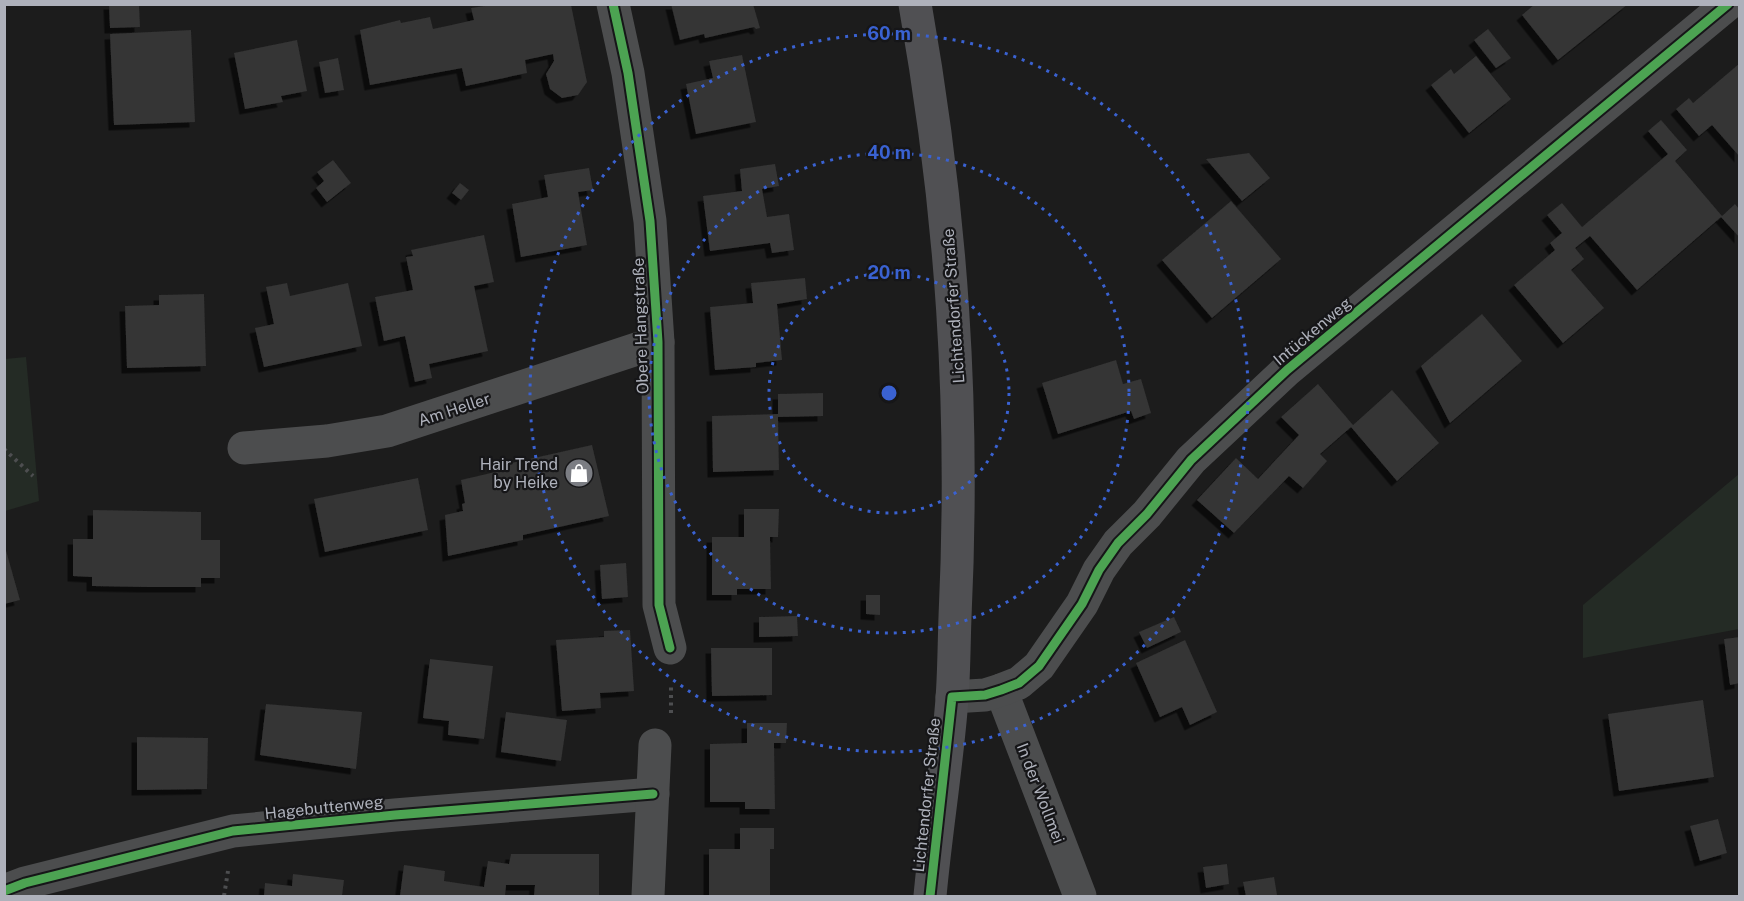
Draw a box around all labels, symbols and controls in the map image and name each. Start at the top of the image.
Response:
text: 60 m [867,23,911,44]
text: 40 m [867,142,911,163]
street label: Lichtendorfer Straße [939,228,968,384]
street label: Obere Hangstraße [629,257,652,395]
text: 20 m [867,262,911,283]
street label: Intückenweg [1270,293,1355,369]
centre of rings [879,383,899,403]
street label: Am Heller [416,389,493,430]
place label: Hair Trend by Heike [480,455,558,492]
shop icon: Hair Trend by Heike [563,457,595,489]
street label: Lichtendorfer Straße [909,717,944,873]
street label: In der Wollmei [1013,740,1068,846]
street label: Hagebuttenweg [264,792,384,823]

